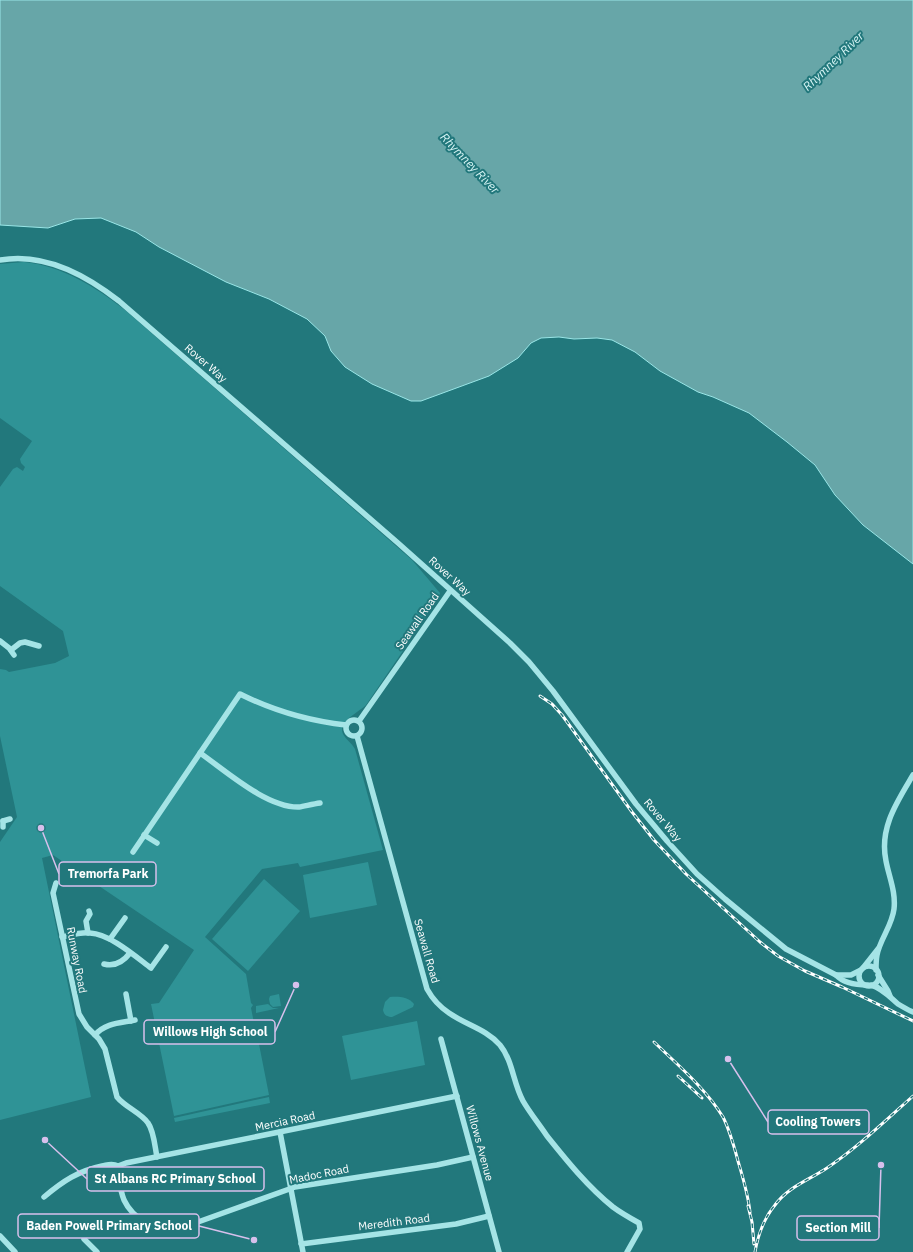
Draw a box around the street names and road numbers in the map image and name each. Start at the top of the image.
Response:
street label: Rover Way [182,341,231,386]
street label: Rover Way [426,553,474,599]
street label: Seawall Road [392,590,442,652]
street label: Rover Way [641,796,685,845]
street label: Seawall Road [411,917,443,985]
street label: Runway Road [64,926,90,994]
street label: Willows Avenue [463,1104,497,1182]
street label: Mercia Road [254,1108,316,1134]
street label: Madoc Road [288,1161,350,1187]
street label: Meredith Road [357,1211,431,1233]

